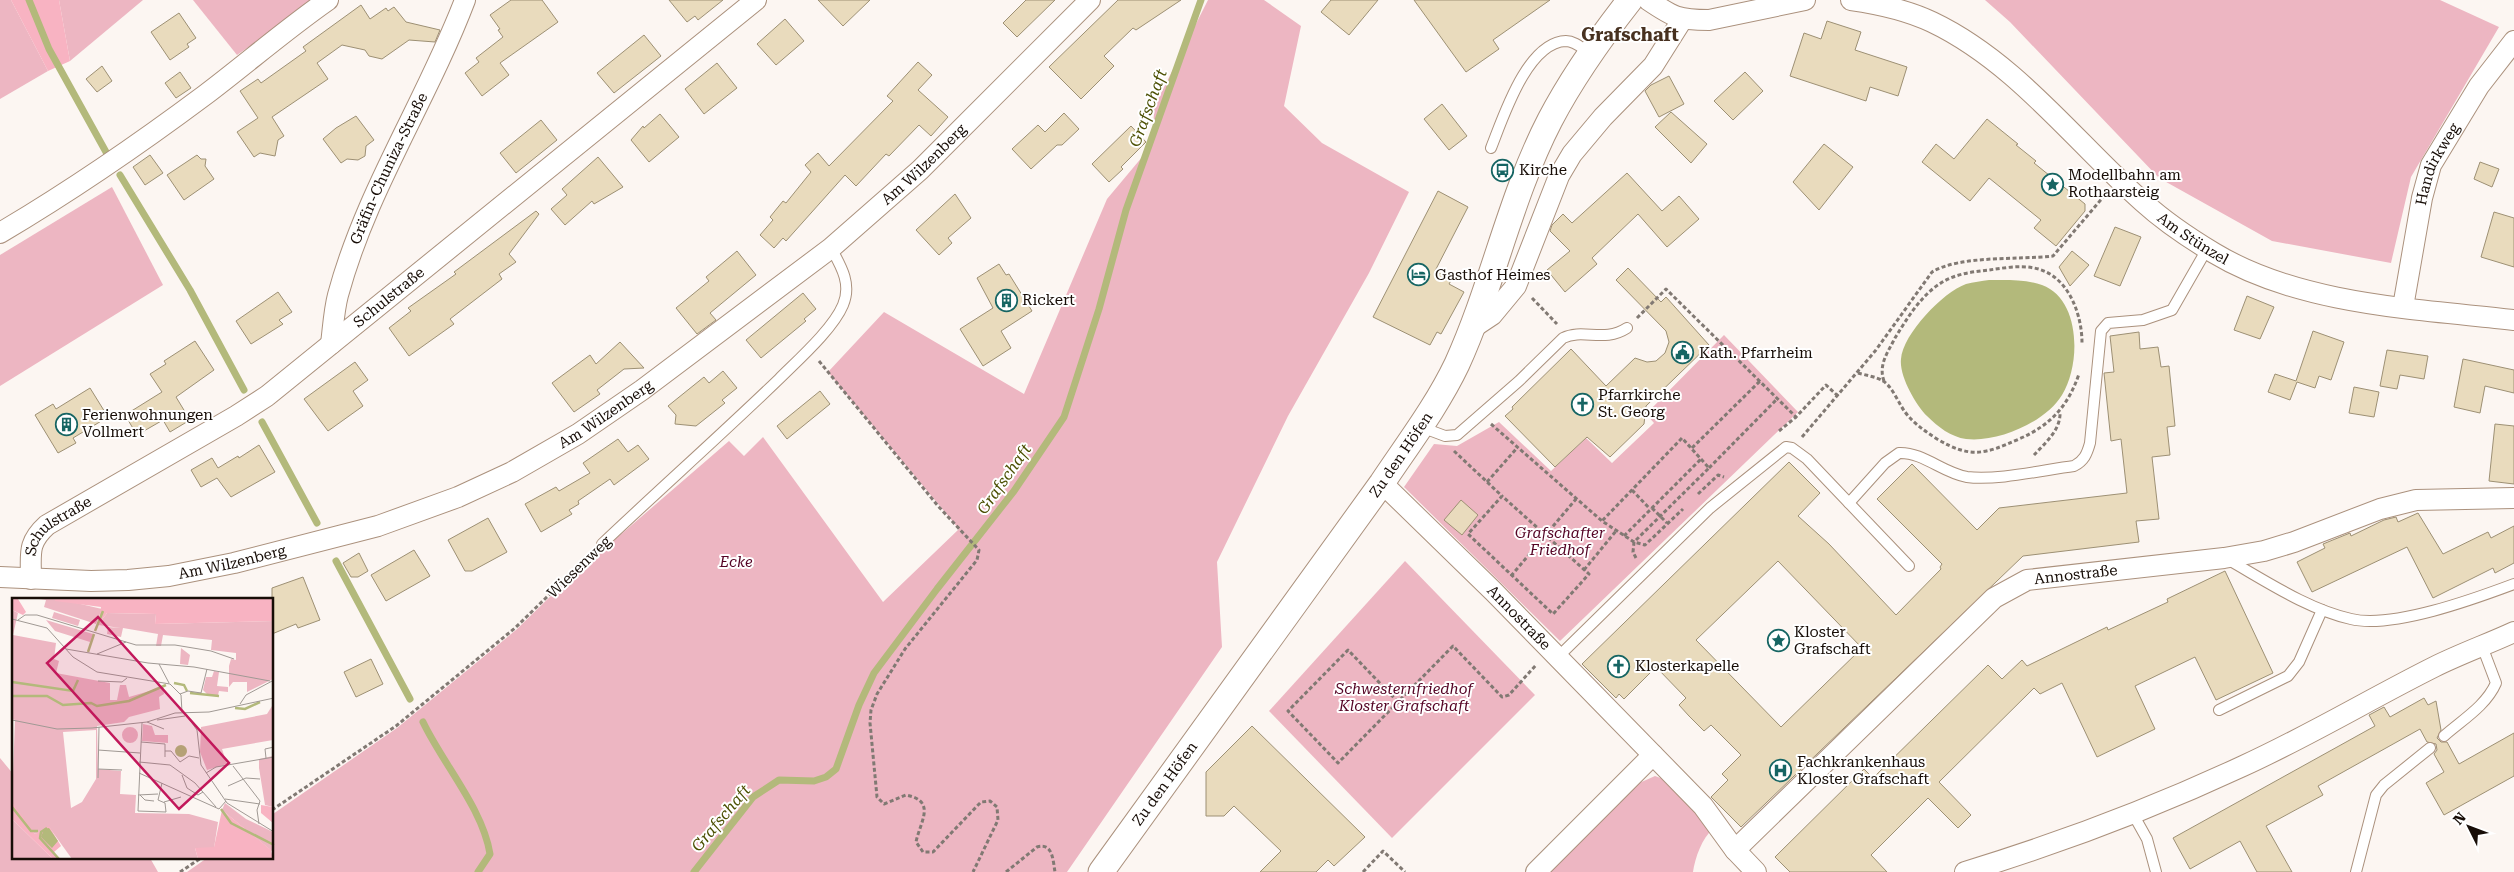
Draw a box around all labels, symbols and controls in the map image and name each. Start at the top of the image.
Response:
district label: Grafschaft [1581,24,1679,45]
water label: Grafschaft [1125,66,1171,149]
street label: Gräfin-Chuniza-Straße [346,90,431,247]
street label: Handirkweg [2412,119,2464,207]
street label: Am Wilzenberg [878,120,970,209]
bus stop icon: Kirche [1491,158,1515,182]
place label: Kirche [1519,161,1567,179]
place label: Modellbahn am Rothaarsteig [2068,166,2181,201]
place icon: Modellbahn am Rothaarsteig [2040,172,2064,196]
street label: Am Stünzel [2154,209,2232,269]
street label: Schulstraße [350,263,428,331]
hotel icon: Gasthof Heimes [1407,263,1431,287]
place label: Gasthof Heimes [1435,266,1551,284]
building icon: Rickert [994,288,1018,312]
place label: Rickert [1022,291,1075,309]
public building icon: Kath. Pfarrheim [1671,341,1695,365]
place label: Kath. Pfarrheim [1699,344,1813,362]
street label: Am Wilzenberg [555,376,657,452]
place label: Pfarrkirche St. Georg [1598,386,1680,421]
church icon: Pfarrkirche St. Georg [1570,392,1594,416]
place label: Ferienwohnungen Vollmert [82,406,213,441]
street label: Zu den Höfen [1366,409,1437,501]
building icon: Ferienwohnungen Vollmert [54,412,78,436]
water label: Grafschaft [973,440,1035,518]
street label: Schulstraße [22,492,95,557]
park label: Grafschafter Friedhof [1515,524,1606,559]
street label: Wiesenweg [543,532,615,602]
street label: Am Wilzenberg [177,541,288,583]
park label: Ecke [719,553,753,571]
street label: Annostraße [2033,561,2118,588]
street label: Annostraße [1483,581,1555,654]
inset map [12,598,274,860]
place label: Kloster Grafschaft [1794,623,1871,658]
place icon: Kloster Grafschaft [1766,629,1790,653]
church icon: Klosterkapelle [1607,654,1631,678]
place label: Klosterkapelle [1635,657,1739,675]
park label: Schwesternfriedhof Kloster Grafschaft [1334,680,1474,715]
street label: Zu den Höfen [1129,738,1201,829]
place label: Fachkrankenhaus Kloster Grafschaft [1797,753,1930,788]
hospital icon: Fachkrankenhaus Kloster Grafschaft [1769,759,1793,783]
water label: Grafschaft [688,781,754,855]
north arrow [2444,802,2494,852]
text: N [2450,809,2469,828]

